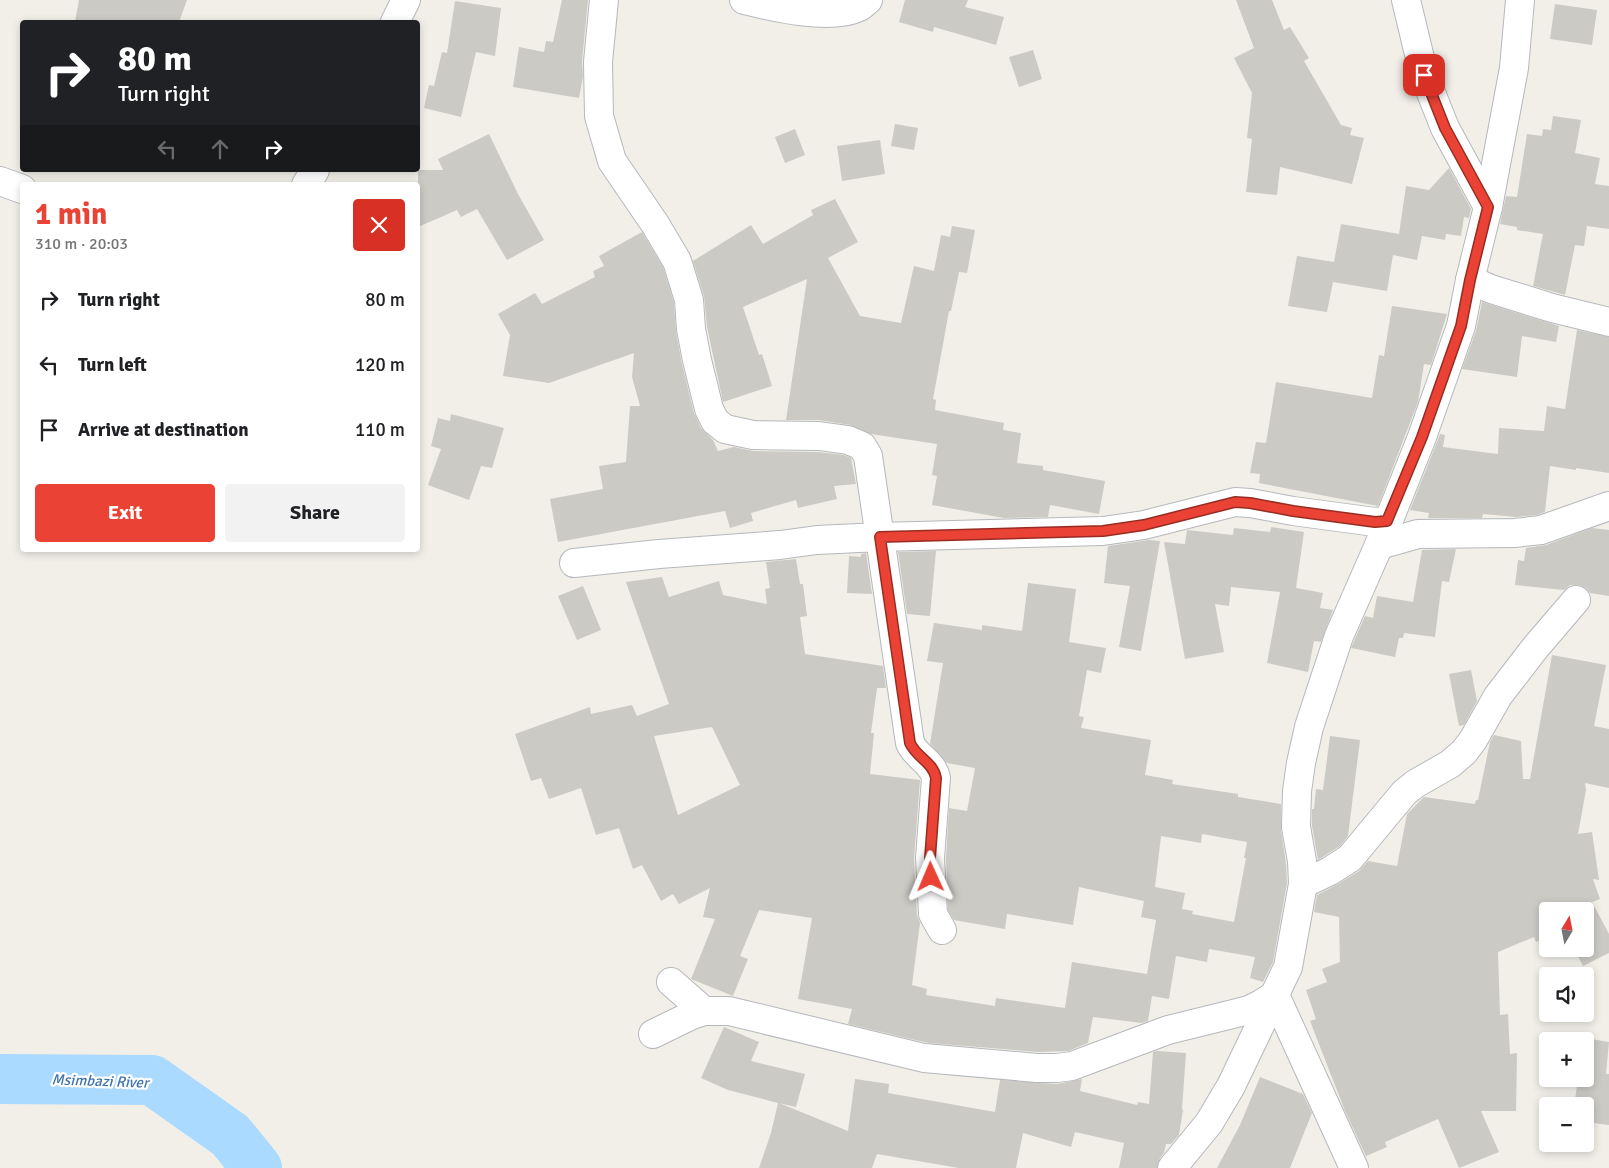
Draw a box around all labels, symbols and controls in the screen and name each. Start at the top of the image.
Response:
text: 80 m [118,37,192,80]
icon: right [35,40,100,105]
pin [1403,54,1445,96]
icon: arrive [1410,61,1438,89]
text: Turn right [118,80,210,107]
icon: left [153,135,181,163]
icon: ahead [206,135,234,163]
icon: right [259,135,287,163]
text: 1 min [35,196,107,233]
button: close [353,199,405,251]
text: 310 m · 20:03 [35,234,128,254]
icon: right [35,286,63,314]
text: Turn right [78,288,160,312]
text: 80 m [365,288,405,312]
icon: left [35,351,63,379]
text: Turn left [78,353,147,377]
text: 120 m [355,353,405,377]
icon: arrive [35,416,63,444]
text: Arrive at destination [78,418,249,442]
text: 110 m [355,418,405,442]
button: Exit [35,484,215,542]
button: Share [225,484,405,542]
position arrow [904,850,956,902]
north arrow [1539,902,1594,958]
map controls [1539,902,1594,1152]
button: sound [1539,967,1594,1022]
button: + [1539,1032,1594,1087]
water label: Msimbazi River [51,1070,151,1092]
button: − [1539,1097,1594,1152]

